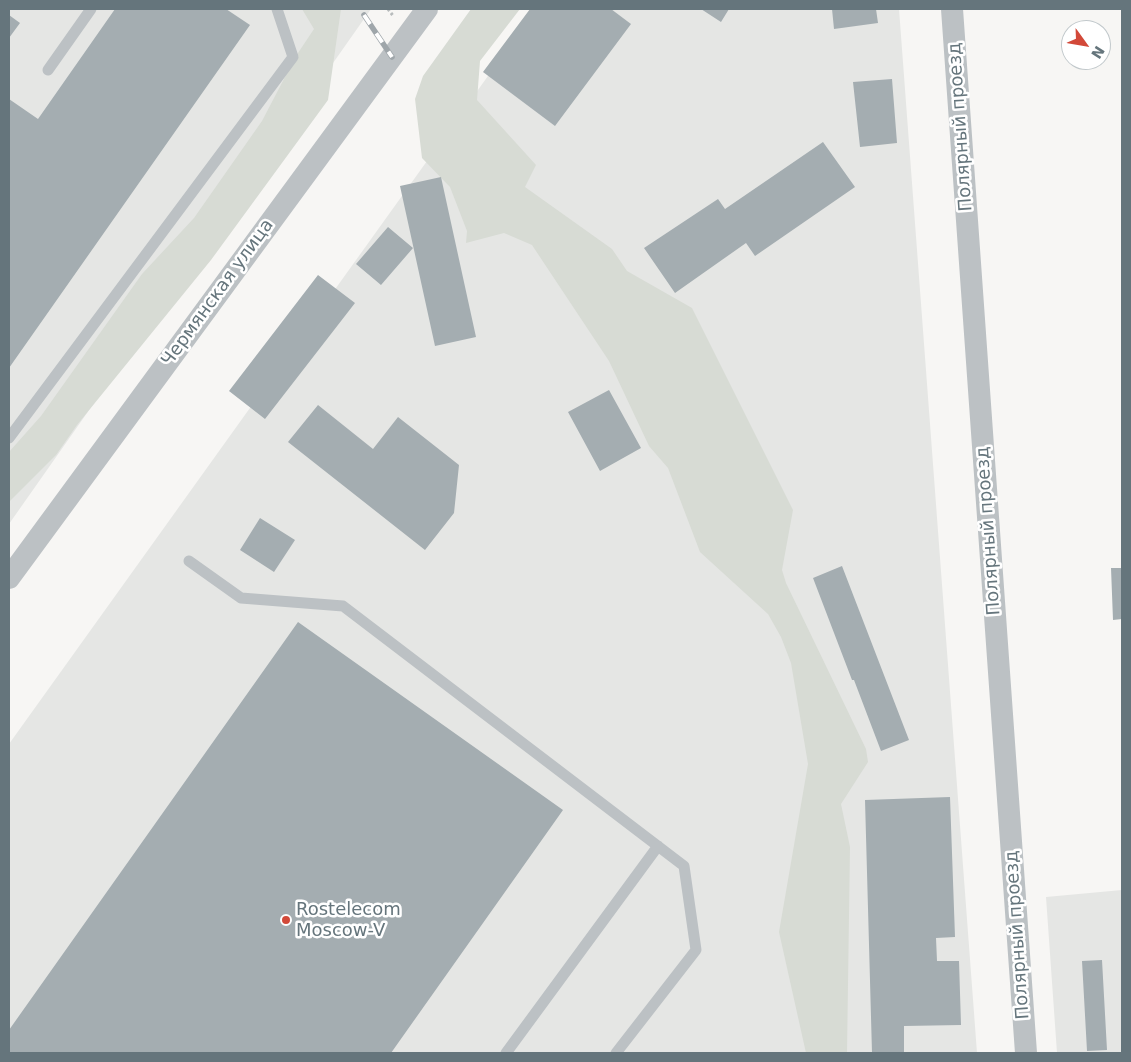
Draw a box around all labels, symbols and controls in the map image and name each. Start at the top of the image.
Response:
north arrow [1061,20,1111,70]
street label: Полярный проезд [944,42,978,212]
text: N [1088,43,1108,62]
street label: Чермянская улица [157,215,279,371]
street label: Полярный проезд [972,446,1006,616]
street label: Полярный проезд [1001,850,1035,1020]
place label: Rostelecom Moscow-V [296,899,401,942]
marker: Rostelecom Moscow-V [280,914,292,926]

